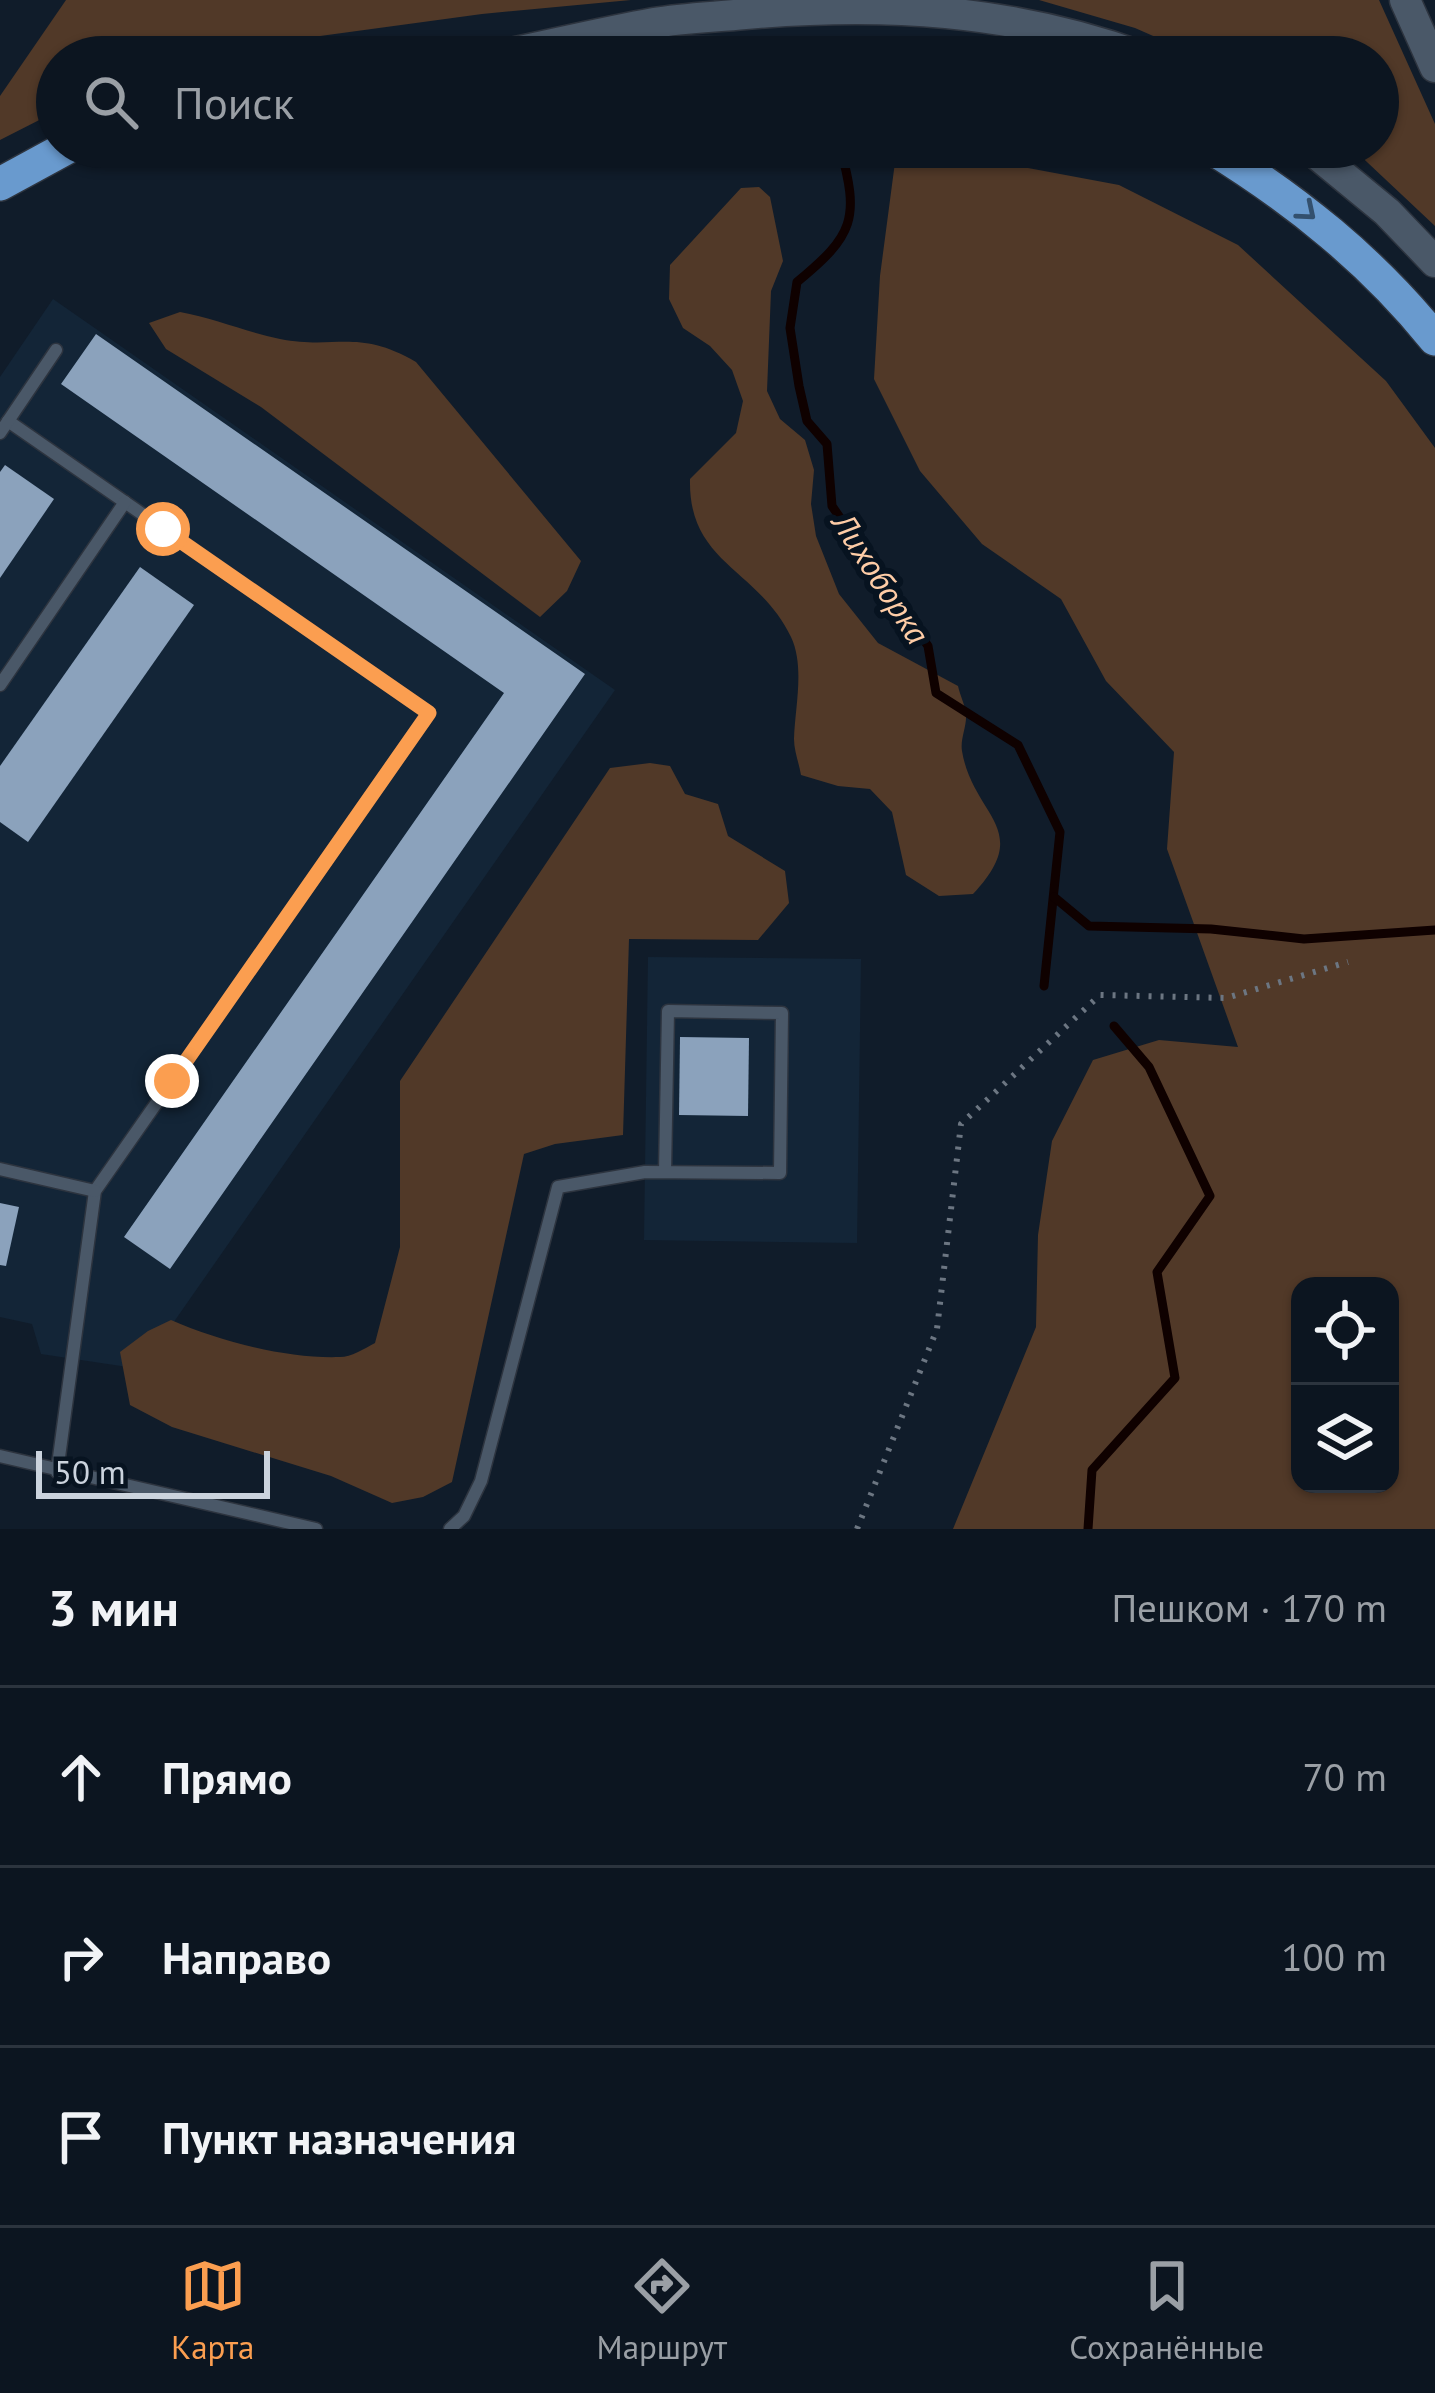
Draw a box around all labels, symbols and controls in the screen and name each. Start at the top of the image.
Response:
search box [36,36,1399,168]
icon: search [78,69,144,135]
text: Поиск [174,73,294,131]
one-way arrow [1293,197,1315,219]
route start [136,502,190,556]
water label: Лихоборка [822,502,940,652]
route end [145,1054,199,1108]
map controls [1291,1277,1399,1493]
button: locate [1291,1277,1399,1385]
button: layers [1291,1385,1399,1493]
scale bar [36,1445,270,1498]
text: 50 m [54,1450,126,1493]
text: 3 мин [48,1574,179,1640]
text: Пешком · 170 m [1111,1582,1387,1633]
icon: ahead [48,1744,114,1810]
text: Прямо [162,1748,292,1806]
text: 70 m [1302,1751,1387,1802]
icon: right [48,1924,114,1990]
text: Направо [162,1928,331,1986]
text: 100 m [1281,1931,1387,1982]
icon: arrive [48,2104,114,2170]
text: Пункт назначения [162,2108,516,2166]
tab: Карта [171,2253,254,2368]
tab: Маршрут [597,2253,727,2368]
tab: Сохранённые [1069,2253,1264,2368]

